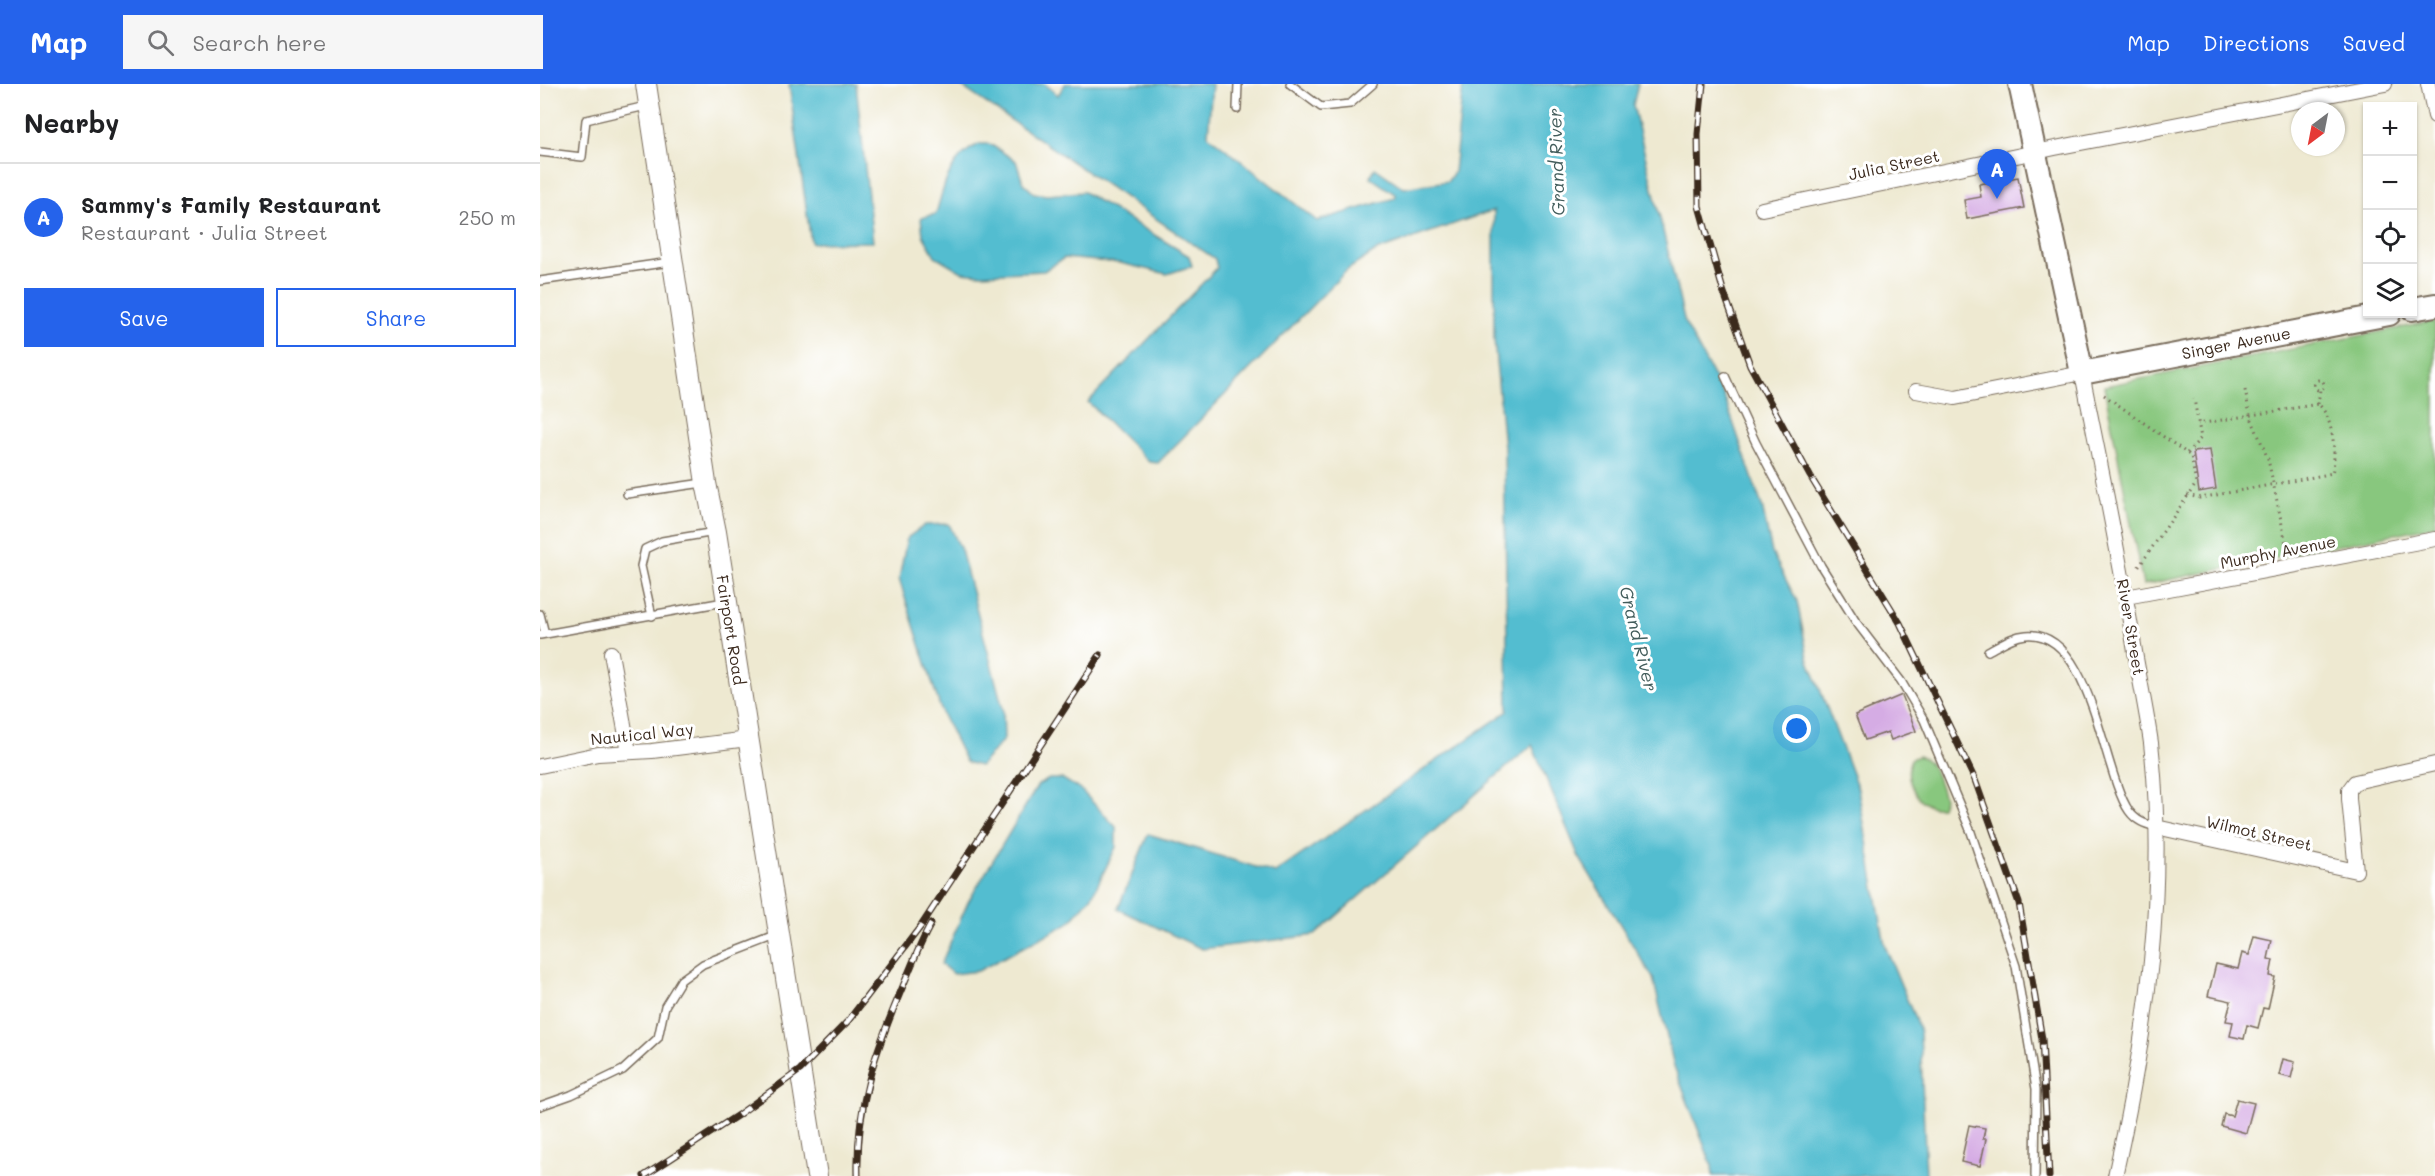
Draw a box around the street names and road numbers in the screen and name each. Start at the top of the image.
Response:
street label: Julia Street [1846,145,1941,184]
street label: Singer Avenue [2180,322,2292,363]
street label: Murphy Avenue [2218,530,2337,573]
street label: Fairport Road [712,573,751,687]
street label: River Street [2113,577,2150,677]
street label: Nautical Way [589,718,694,749]
street label: Wilmot Street [2204,810,2314,855]

